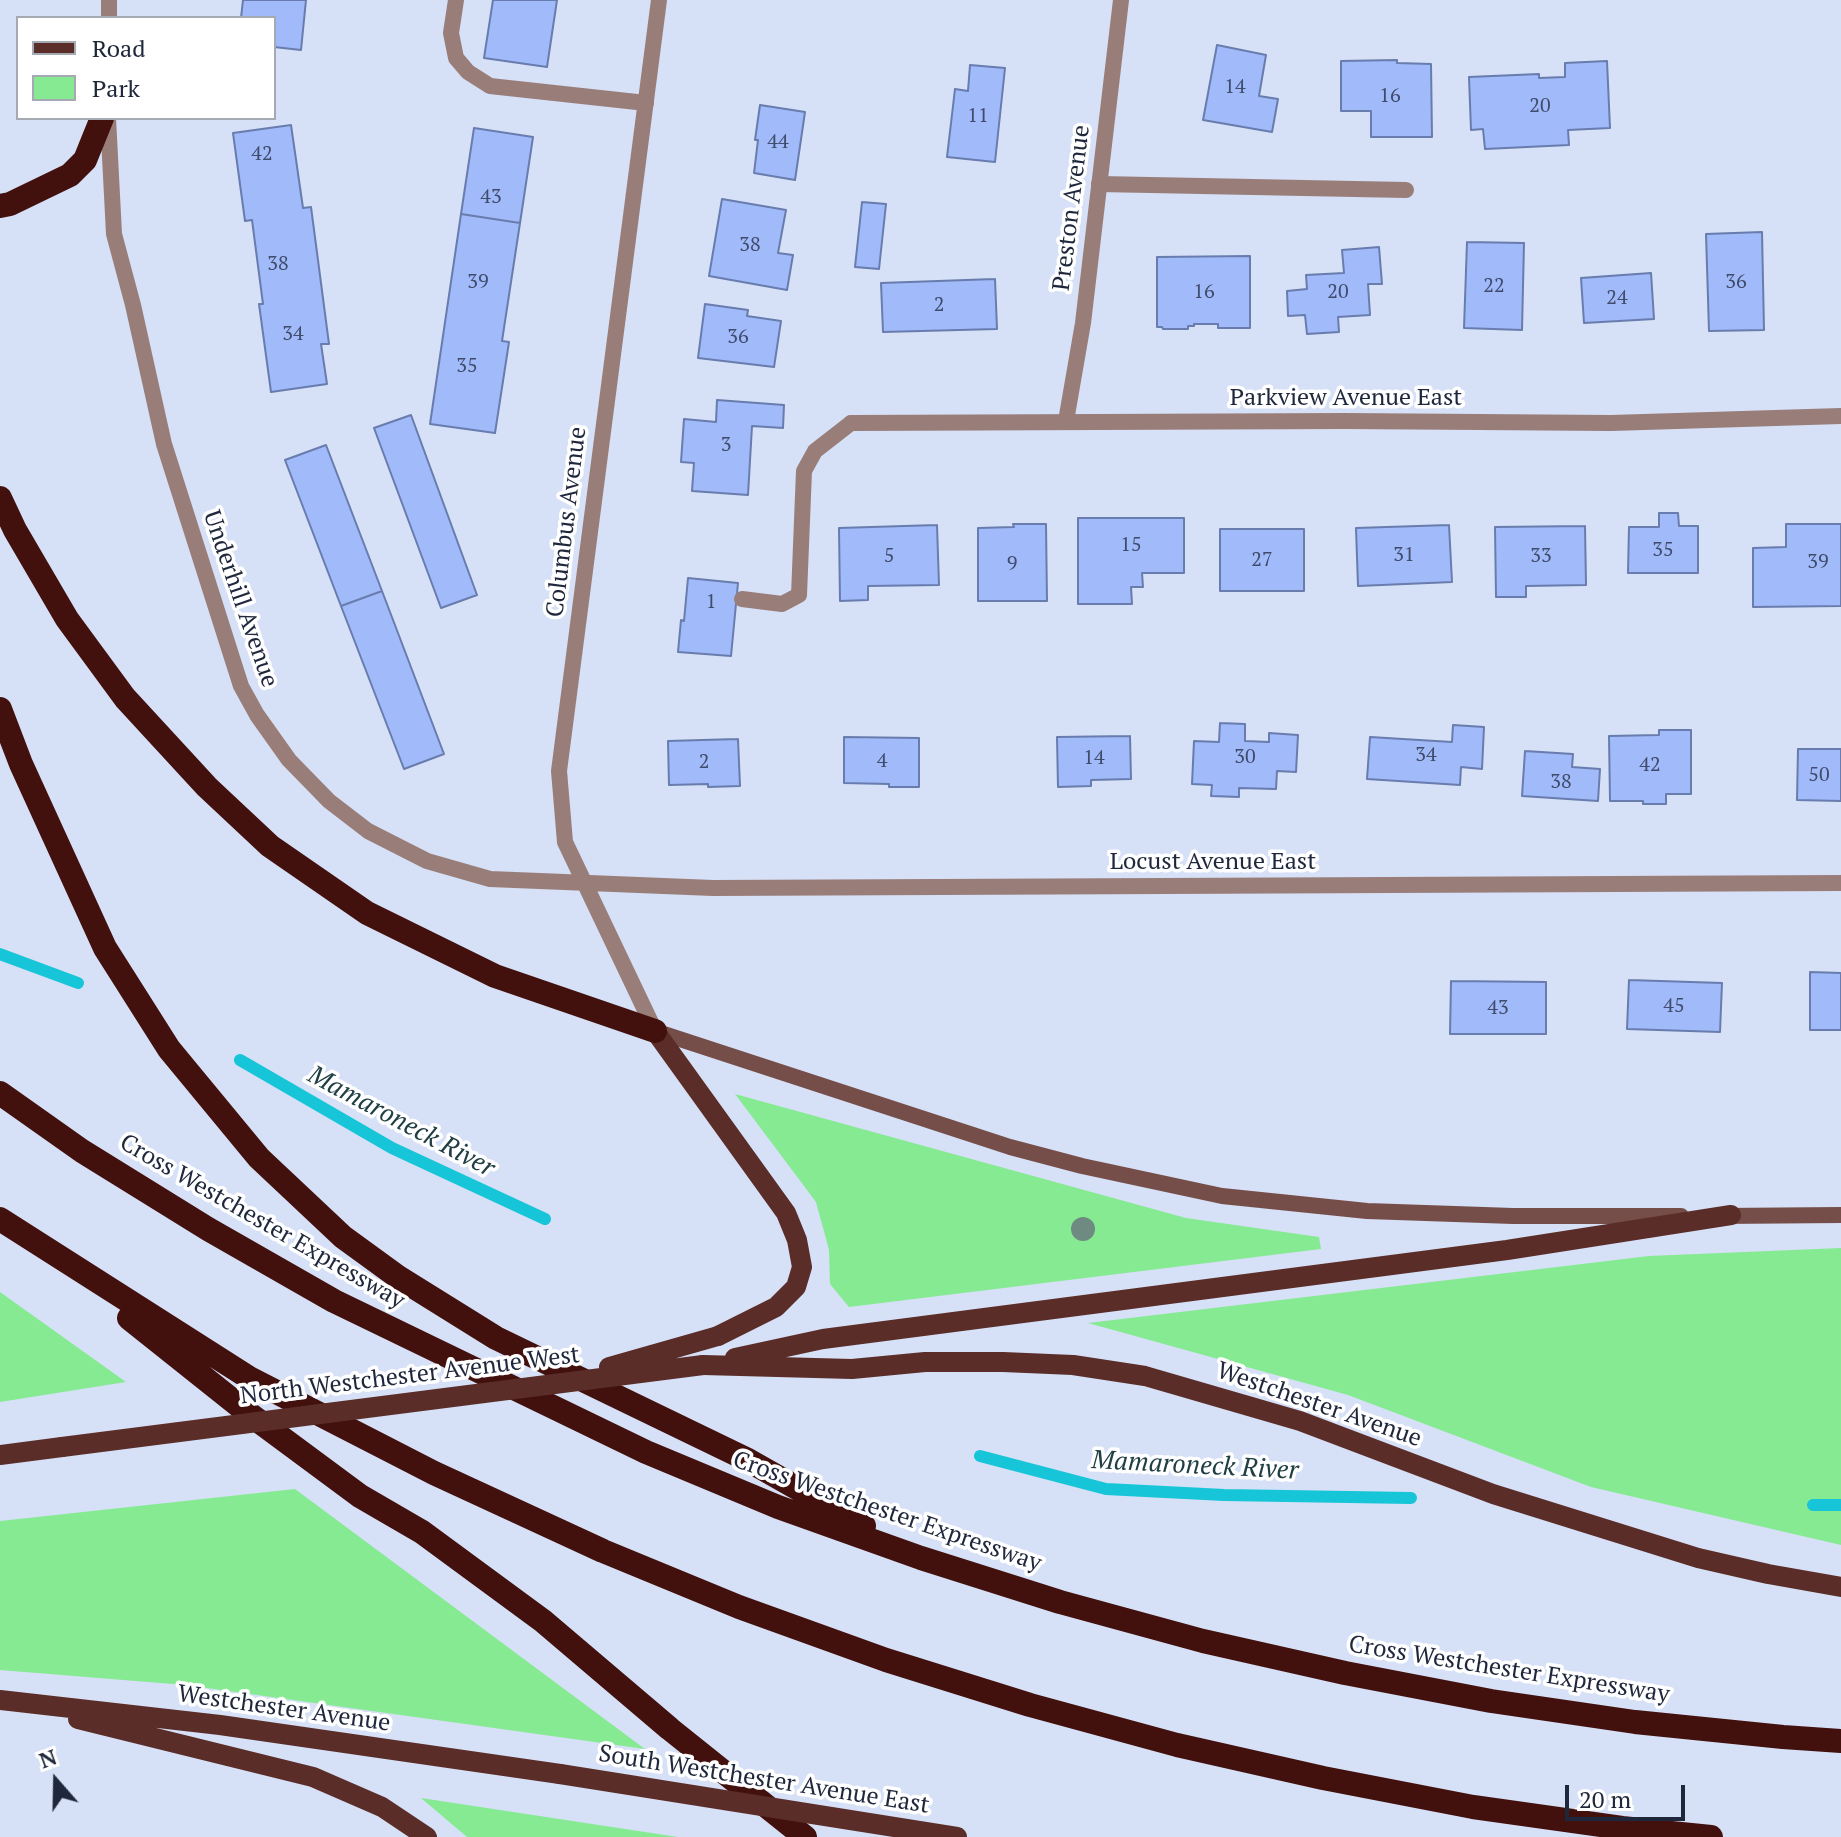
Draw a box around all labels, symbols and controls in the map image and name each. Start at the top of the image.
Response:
legend [16,16,276,120]
text: Road [92,32,146,64]
text: Park [92,72,140,104]
house number: 14 [1224,75,1246,99]
house number: 16 [1379,84,1401,108]
house number: 20 [1529,94,1551,118]
house number: 11 [967,104,989,128]
street label: Preston Avenue [1048,123,1096,293]
house number: 44 [767,130,789,154]
house number: 42 [251,142,273,166]
house number: 43 [480,185,502,209]
house number: 38 [739,233,761,257]
house number: 38 [267,252,289,276]
house number: 39 [467,270,489,294]
house number: 36 [1725,270,1747,294]
house number: 22 [1483,274,1505,298]
house number: 16 [1193,280,1215,304]
house number: 20 [1327,280,1349,304]
house number: 24 [1606,286,1628,310]
house number: 2 [934,293,944,317]
house number: 34 [282,322,304,346]
house number: 36 [727,325,749,349]
house number: 35 [456,354,478,378]
street label: Parkview Avenue East [1230,384,1462,412]
street label: Columbus Avenue [541,425,593,619]
house number: 3 [721,433,731,457]
street label: Underhill Avenue [196,507,284,691]
house number: 15 [1120,533,1142,557]
house number: 35 [1652,538,1674,562]
house number: 31 [1393,543,1415,567]
house number: 5 [884,544,894,568]
house number: 33 [1530,544,1552,568]
house number: 27 [1251,548,1273,572]
house number: 39 [1807,550,1829,574]
house number: 9 [1007,552,1017,576]
house number: 1 [706,590,716,614]
house number: 34 [1415,743,1437,767]
house number: 30 [1234,745,1256,769]
house number: 14 [1083,746,1105,770]
house number: 4 [877,749,887,773]
house number: 2 [699,750,709,774]
house number: 42 [1639,753,1661,777]
house number: 50 [1808,763,1830,787]
house number: 38 [1550,770,1572,794]
street label: Locust Avenue East [1110,848,1316,876]
house number: 45 [1663,994,1685,1018]
house number: 43 [1487,996,1509,1020]
water label: Mamaroneck River [302,1060,500,1184]
street label: Cross Westchester Expressway [114,1128,410,1316]
street label: North Westchester Avenue West [239,1341,581,1411]
street label: Westchester Avenue [1213,1356,1425,1454]
water label: Mamaroneck River [1091,1445,1299,1487]
street label: Cross Westchester Expressway [729,1446,1045,1578]
street label: Cross Westchester Expressway [1347,1630,1671,1710]
street label: Westchester Avenue [176,1680,392,1738]
street label: South Westchester Avenue East [597,1740,931,1820]
north arrow [16,1741,96,1821]
text: N [35,1741,60,1774]
scale bar [1569,1769,1689,1819]
text: 20 m [1579,1783,1631,1815]

